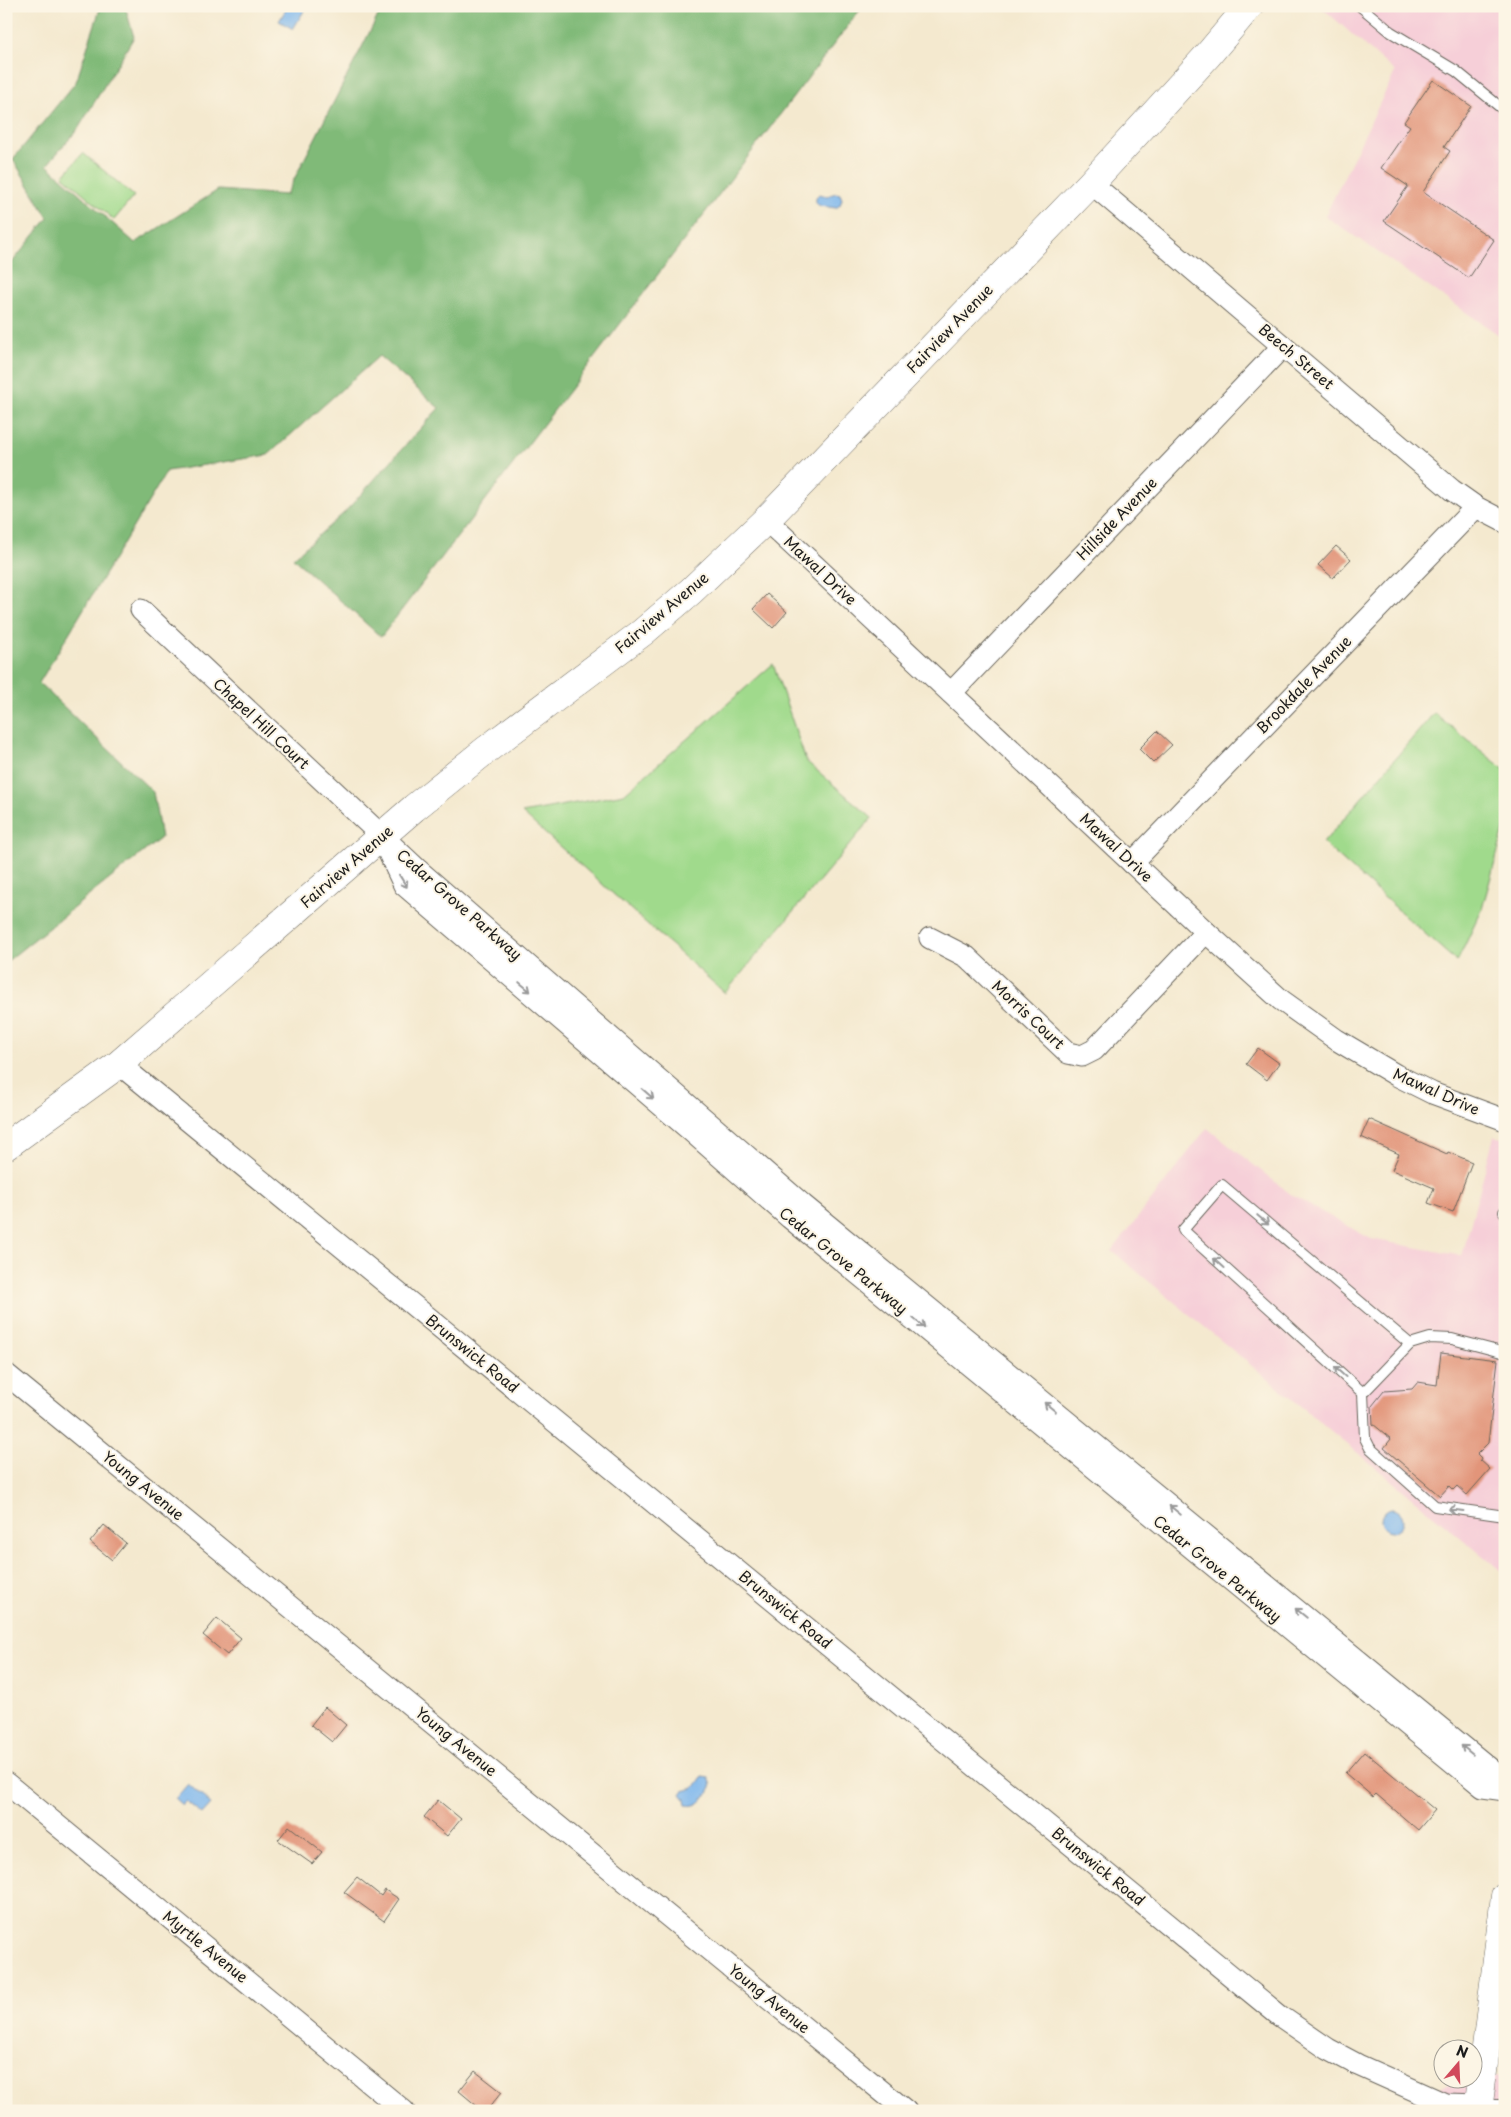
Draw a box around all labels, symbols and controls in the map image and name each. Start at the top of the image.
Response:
street label: Fairview Avenue [900,278,998,378]
street label: Beech Street [1254,317,1340,394]
street label: Hillside Avenue [1070,471,1162,565]
street label: Mawal Drive [779,530,863,610]
street label: Fairview Avenue [609,566,713,658]
street label: Brookdale Avenue [1250,630,1356,738]
street label: Chapel Hill Court [209,672,315,774]
street label: Mawal Drive [1075,807,1159,887]
street label: Fairview Avenue [295,819,397,913]
street label: Cedar Grove Parkway [392,843,528,965]
one-way arrow [398,874,409,888]
street label: Morris Court [987,974,1071,1054]
one-way arrow [518,982,531,993]
street label: Mawal Drive [1390,1061,1484,1120]
one-way arrow [642,1088,655,1099]
street label: Cedar Grove Parkway [775,1201,913,1319]
one-way arrow [1257,1214,1270,1226]
one-way arrow [1212,1257,1225,1269]
street label: Brunswick Road [421,1308,525,1398]
one-way arrow [912,1318,925,1329]
one-way arrow [1333,1366,1346,1377]
one-way arrow [1043,1402,1056,1413]
street label: Young Avenue [98,1445,190,1525]
one-way arrow [1169,1505,1182,1516]
one-way arrow [1449,1505,1465,1515]
street label: Cedar Grove Parkway [1149,1509,1287,1627]
street label: Brunswick Road [734,1564,838,1654]
one-way arrow [1295,1608,1308,1619]
street label: Young Avenue [411,1701,503,1781]
one-way arrow [1461,1744,1474,1755]
street label: Brunswick Road [1047,1821,1151,1911]
street label: Myrtle Avenue [158,1904,254,1987]
street label: Young Avenue [724,1958,816,2038]
north arrow [1434,2040,1484,2090]
text: N [1454,2040,1471,2063]

